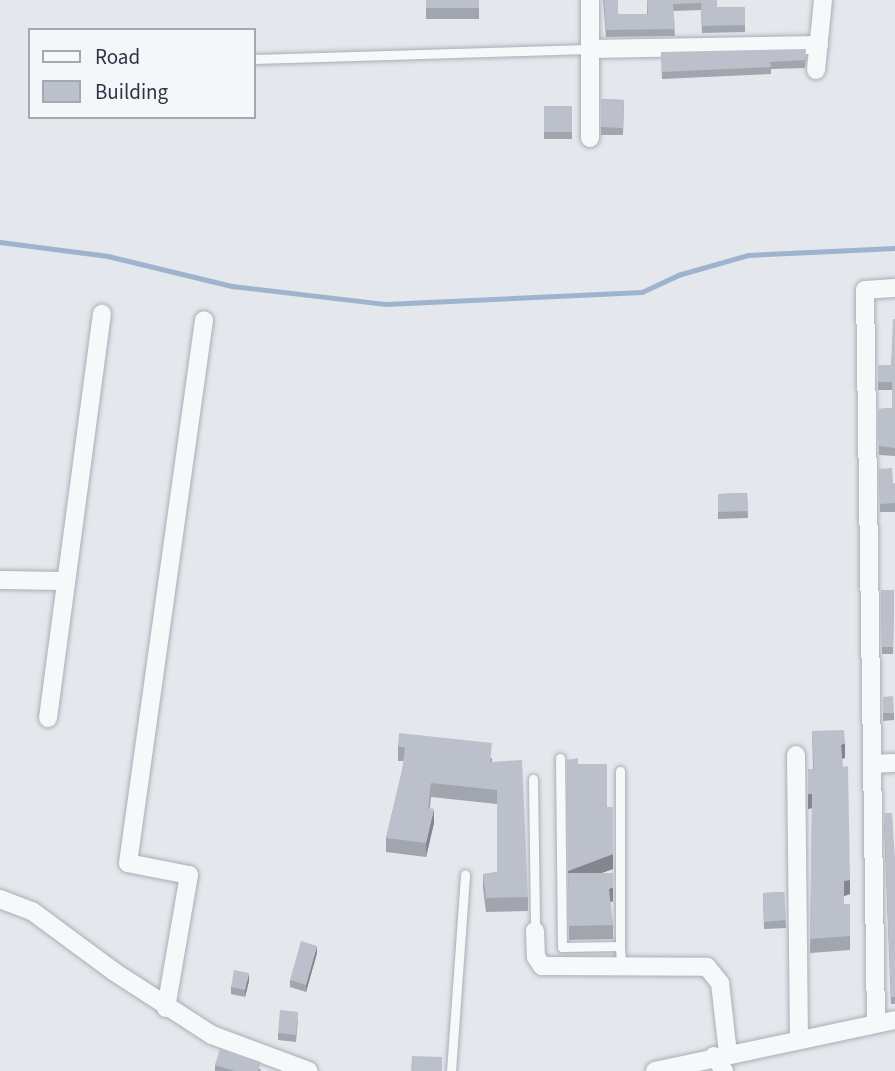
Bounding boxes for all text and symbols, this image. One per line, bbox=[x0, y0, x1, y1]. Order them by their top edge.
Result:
legend bbox=[28, 28, 256, 119]
text: Road bbox=[95, 42, 140, 72]
text: Building bbox=[95, 77, 168, 107]

